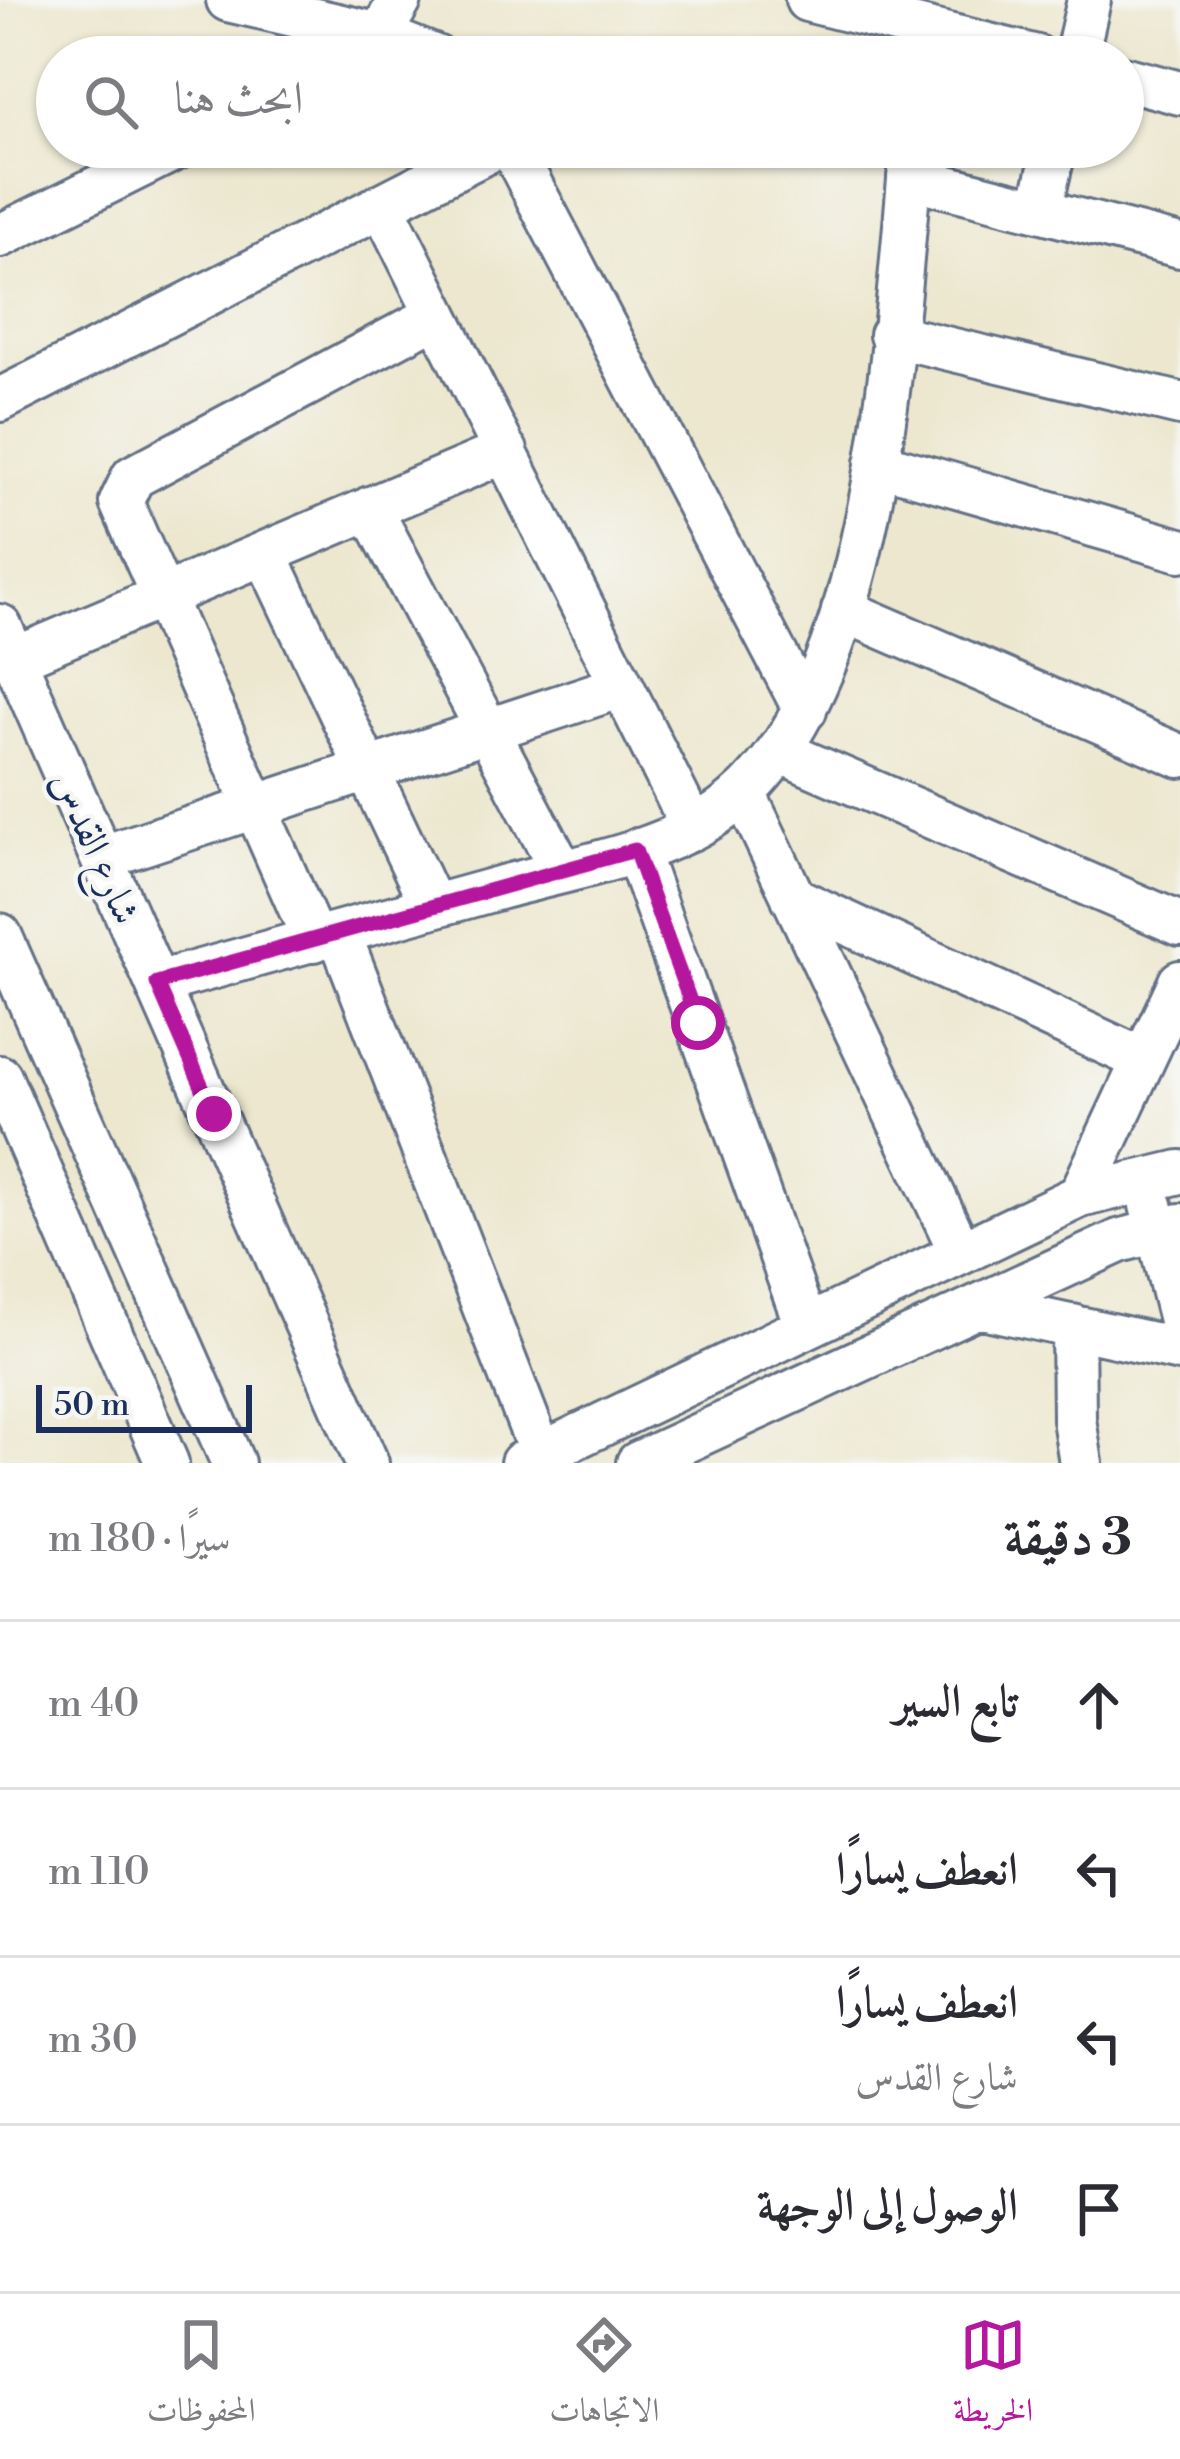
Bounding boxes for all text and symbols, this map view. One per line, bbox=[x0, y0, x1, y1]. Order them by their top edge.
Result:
search box bbox=[36, 36, 1144, 168]
icon: search bbox=[78, 69, 144, 135]
text: ابحث هنا bbox=[174, 71, 303, 128]
street label: شارع القدس bbox=[34, 764, 150, 935]
route start bbox=[671, 996, 725, 1050]
route end bbox=[187, 1087, 241, 1141]
scale bar bbox=[36, 1379, 252, 1432]
text: 50 m bbox=[54, 1385, 130, 1426]
text: 3 دقيقة bbox=[1004, 1507, 1132, 1571]
text: سيرًا · 180 m bbox=[48, 1515, 231, 1564]
icon: ahead bbox=[1066, 1672, 1132, 1738]
text: تابع السير bbox=[893, 1674, 1018, 1731]
text: 40 m bbox=[48, 1680, 139, 1729]
icon: left bbox=[1066, 1840, 1132, 1906]
text: انعطف يسارًا bbox=[836, 1842, 1018, 1899]
text: 110 m bbox=[48, 1848, 150, 1897]
text: انعطف يسارًا bbox=[836, 1975, 1018, 2032]
icon: left bbox=[1066, 2008, 1132, 2074]
text: 30 m bbox=[48, 2016, 138, 2065]
text: شارع القدس bbox=[855, 2054, 1018, 2103]
icon: arrive bbox=[1066, 2176, 1132, 2242]
text: الوصول إلى الوجهة bbox=[757, 2178, 1018, 2235]
tab: المحفوظات bbox=[147, 2312, 256, 2442]
tab: الاتجاهات bbox=[549, 2312, 659, 2442]
tab: الخريطة bbox=[953, 2312, 1033, 2442]

